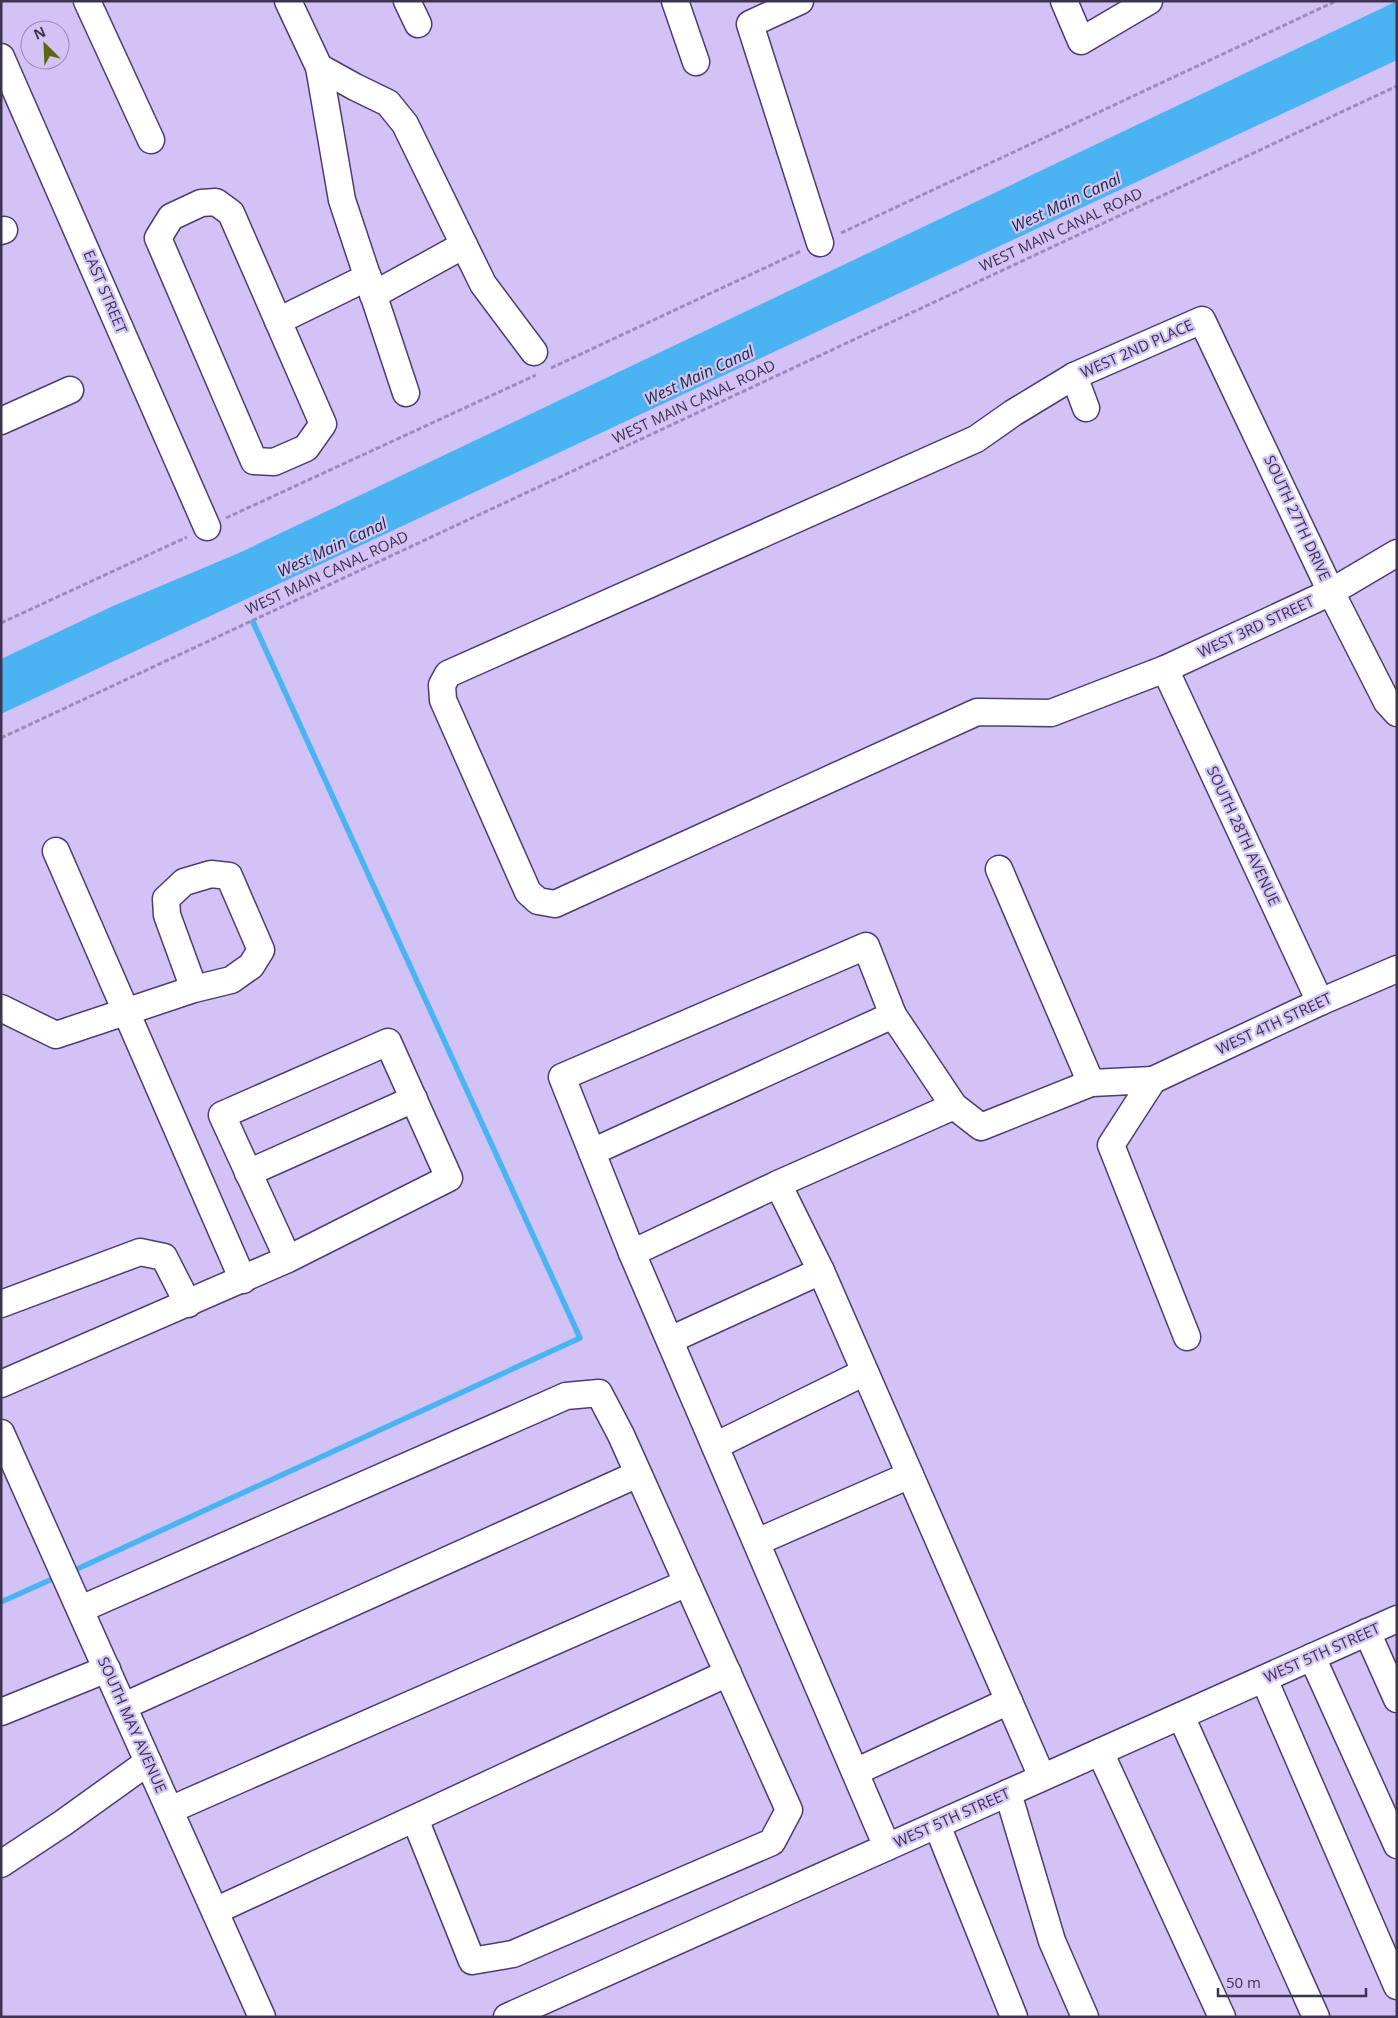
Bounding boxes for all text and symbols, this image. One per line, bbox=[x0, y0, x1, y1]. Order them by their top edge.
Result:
north arrow bbox=[20, 20, 70, 70]
text: N bbox=[30, 22, 49, 44]
water label: West Main Canal bbox=[1008, 167, 1125, 237]
street label: WEST MAIN CANAL ROAD bbox=[976, 182, 1145, 276]
street label: EAST STREET bbox=[79, 247, 133, 337]
street label: WEST 2ND PLACE bbox=[1077, 314, 1196, 382]
water label: West Main Canal bbox=[641, 340, 758, 410]
street label: WEST MAIN CANAL ROAD bbox=[609, 354, 778, 448]
street label: SOUTH 27TH DRIVE bbox=[1260, 452, 1336, 583]
water label: West Main Canal bbox=[274, 512, 391, 582]
street label: WEST MAIN CANAL ROAD bbox=[242, 525, 411, 619]
street label: WEST 3RD STREET bbox=[1194, 590, 1318, 662]
street label: SOUTH 28TH AVENUE bbox=[1203, 763, 1285, 909]
street label: WEST 4TH STREET bbox=[1213, 987, 1335, 1059]
street label: WEST 5TH STREET bbox=[1260, 1617, 1383, 1687]
street label: SOUTH MAY AVENUE bbox=[94, 1654, 172, 1796]
street label: WEST 5TH STREET bbox=[890, 1782, 1013, 1852]
scale bar bbox=[1218, 1966, 1366, 1998]
text: 50 m bbox=[1226, 1972, 1261, 1992]

